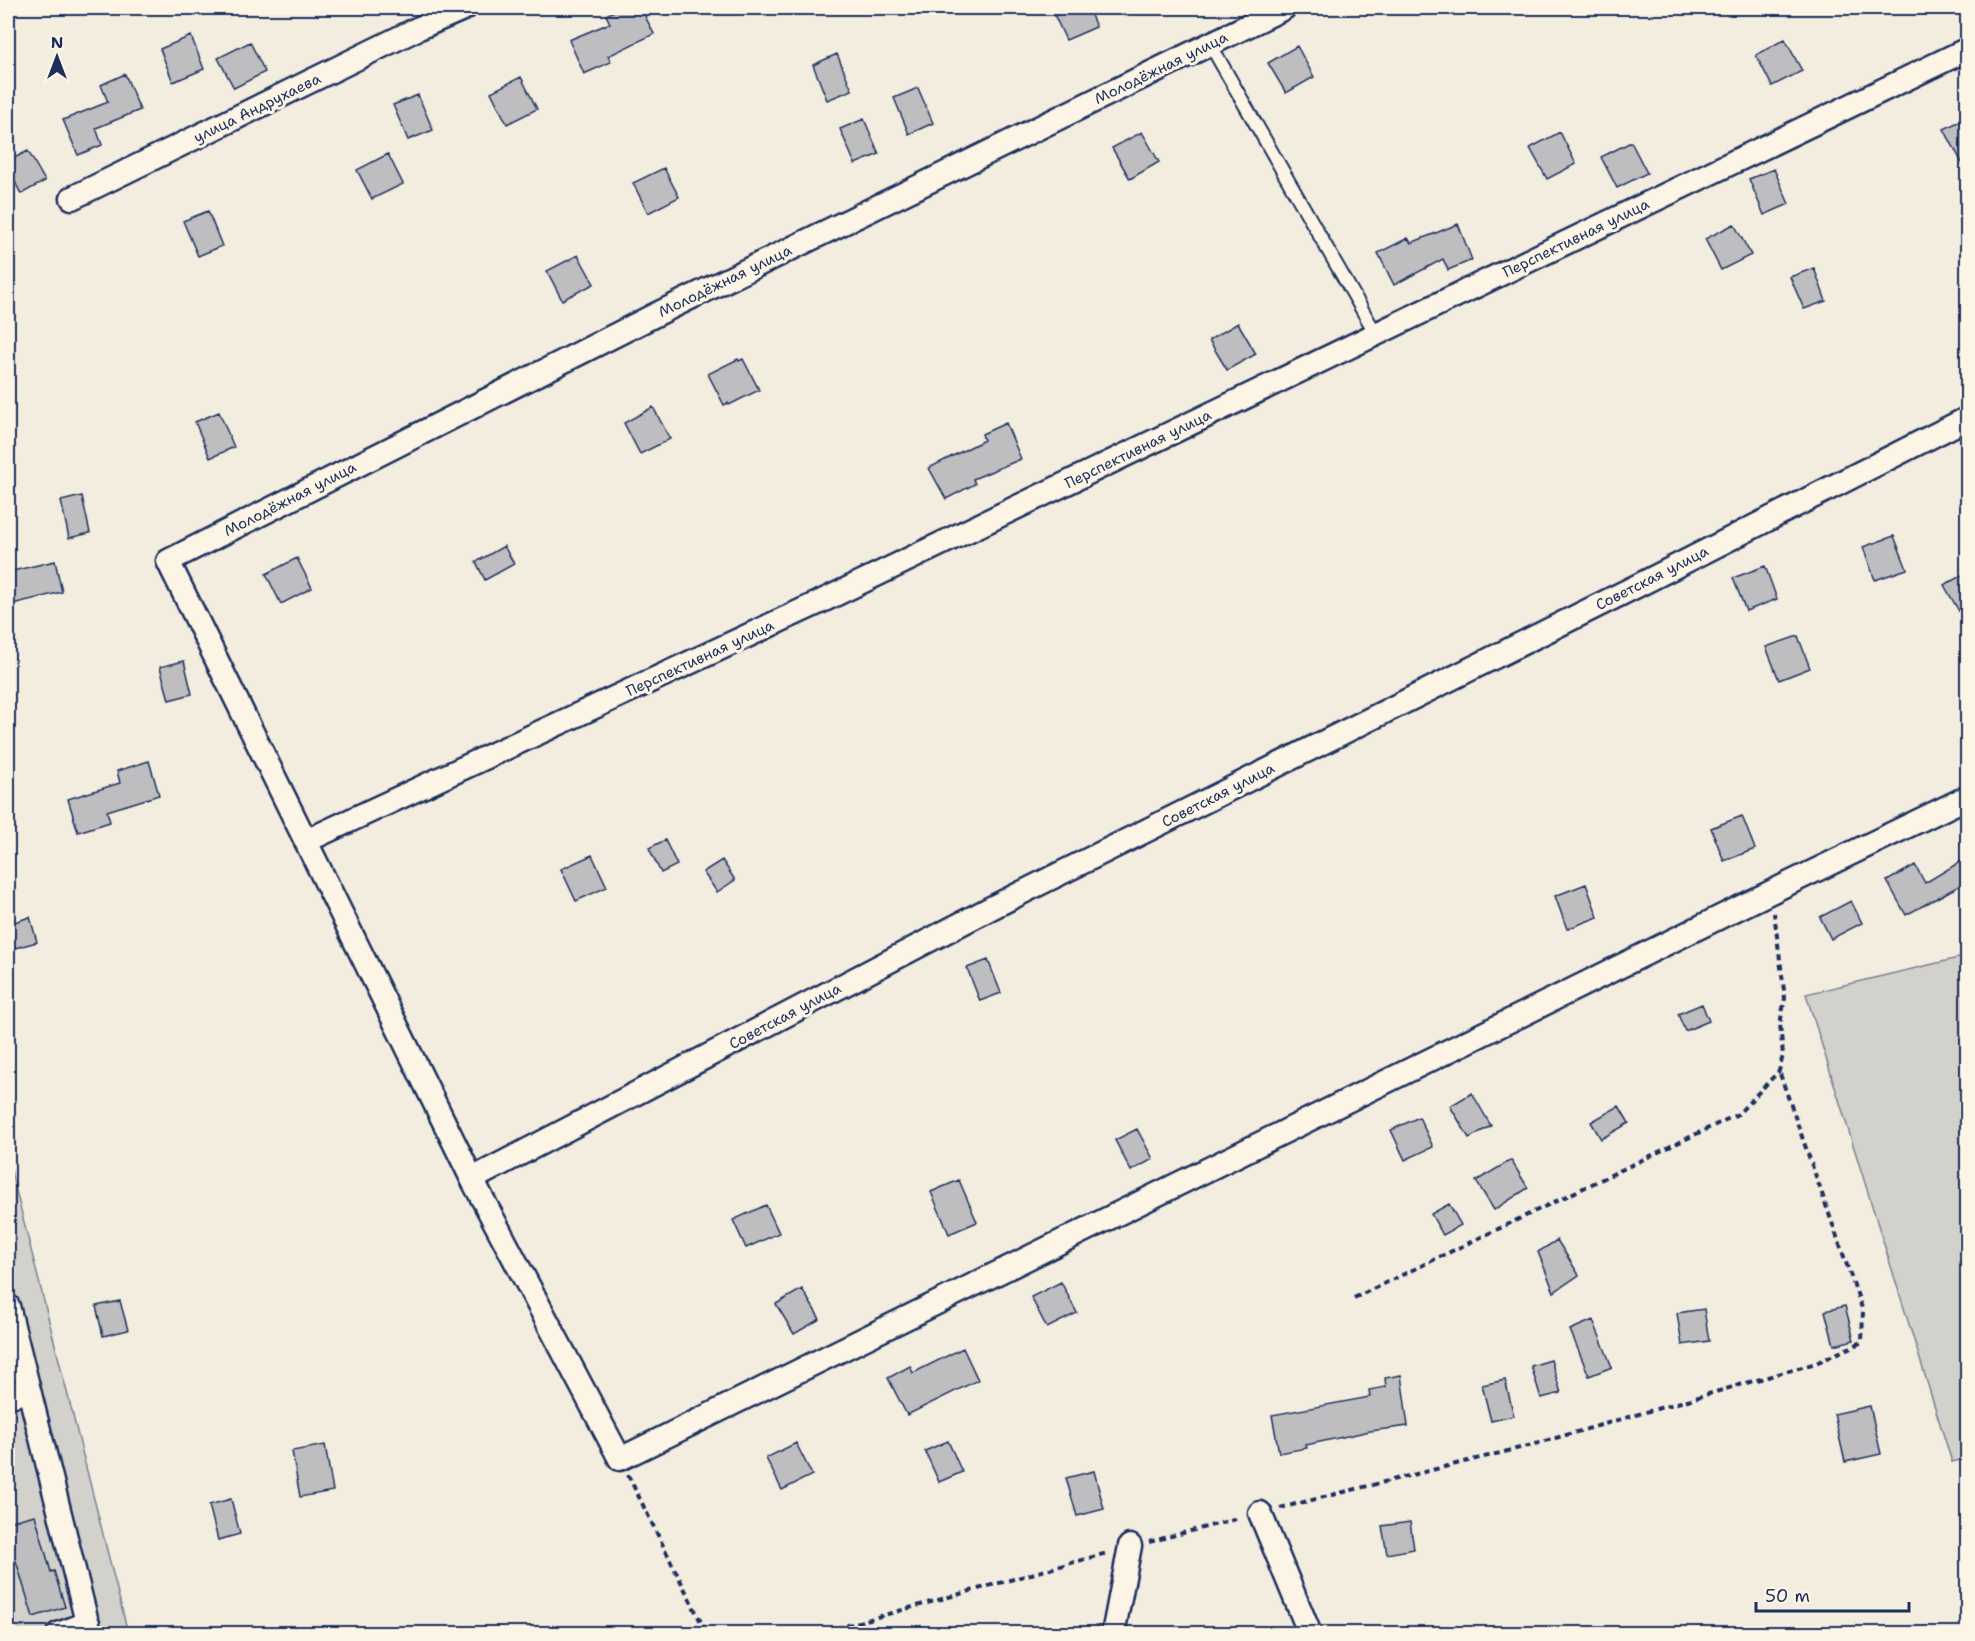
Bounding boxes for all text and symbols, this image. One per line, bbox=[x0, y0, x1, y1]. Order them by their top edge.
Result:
north arrow bbox=[27, 27, 87, 87]
street label: Молодёжная улица bbox=[1091, 27, 1232, 109]
text: N bbox=[51, 32, 63, 53]
street label: улица Андрухаева bbox=[190, 68, 325, 148]
street label: Перспективная улица bbox=[1499, 193, 1653, 282]
street label: Молодёжная улица bbox=[655, 240, 796, 322]
street label: Перспективная улица bbox=[1061, 404, 1215, 493]
street label: Молодёжная улица bbox=[220, 457, 360, 541]
street label: Советская улица bbox=[1592, 541, 1712, 615]
street label: Перспективная улица bbox=[623, 615, 778, 701]
street label: Советская улица bbox=[1158, 758, 1278, 832]
street label: Советская улица bbox=[726, 978, 845, 1054]
scale bar bbox=[1756, 1575, 1909, 1613]
text: 50 m bbox=[1765, 1584, 1810, 1608]

